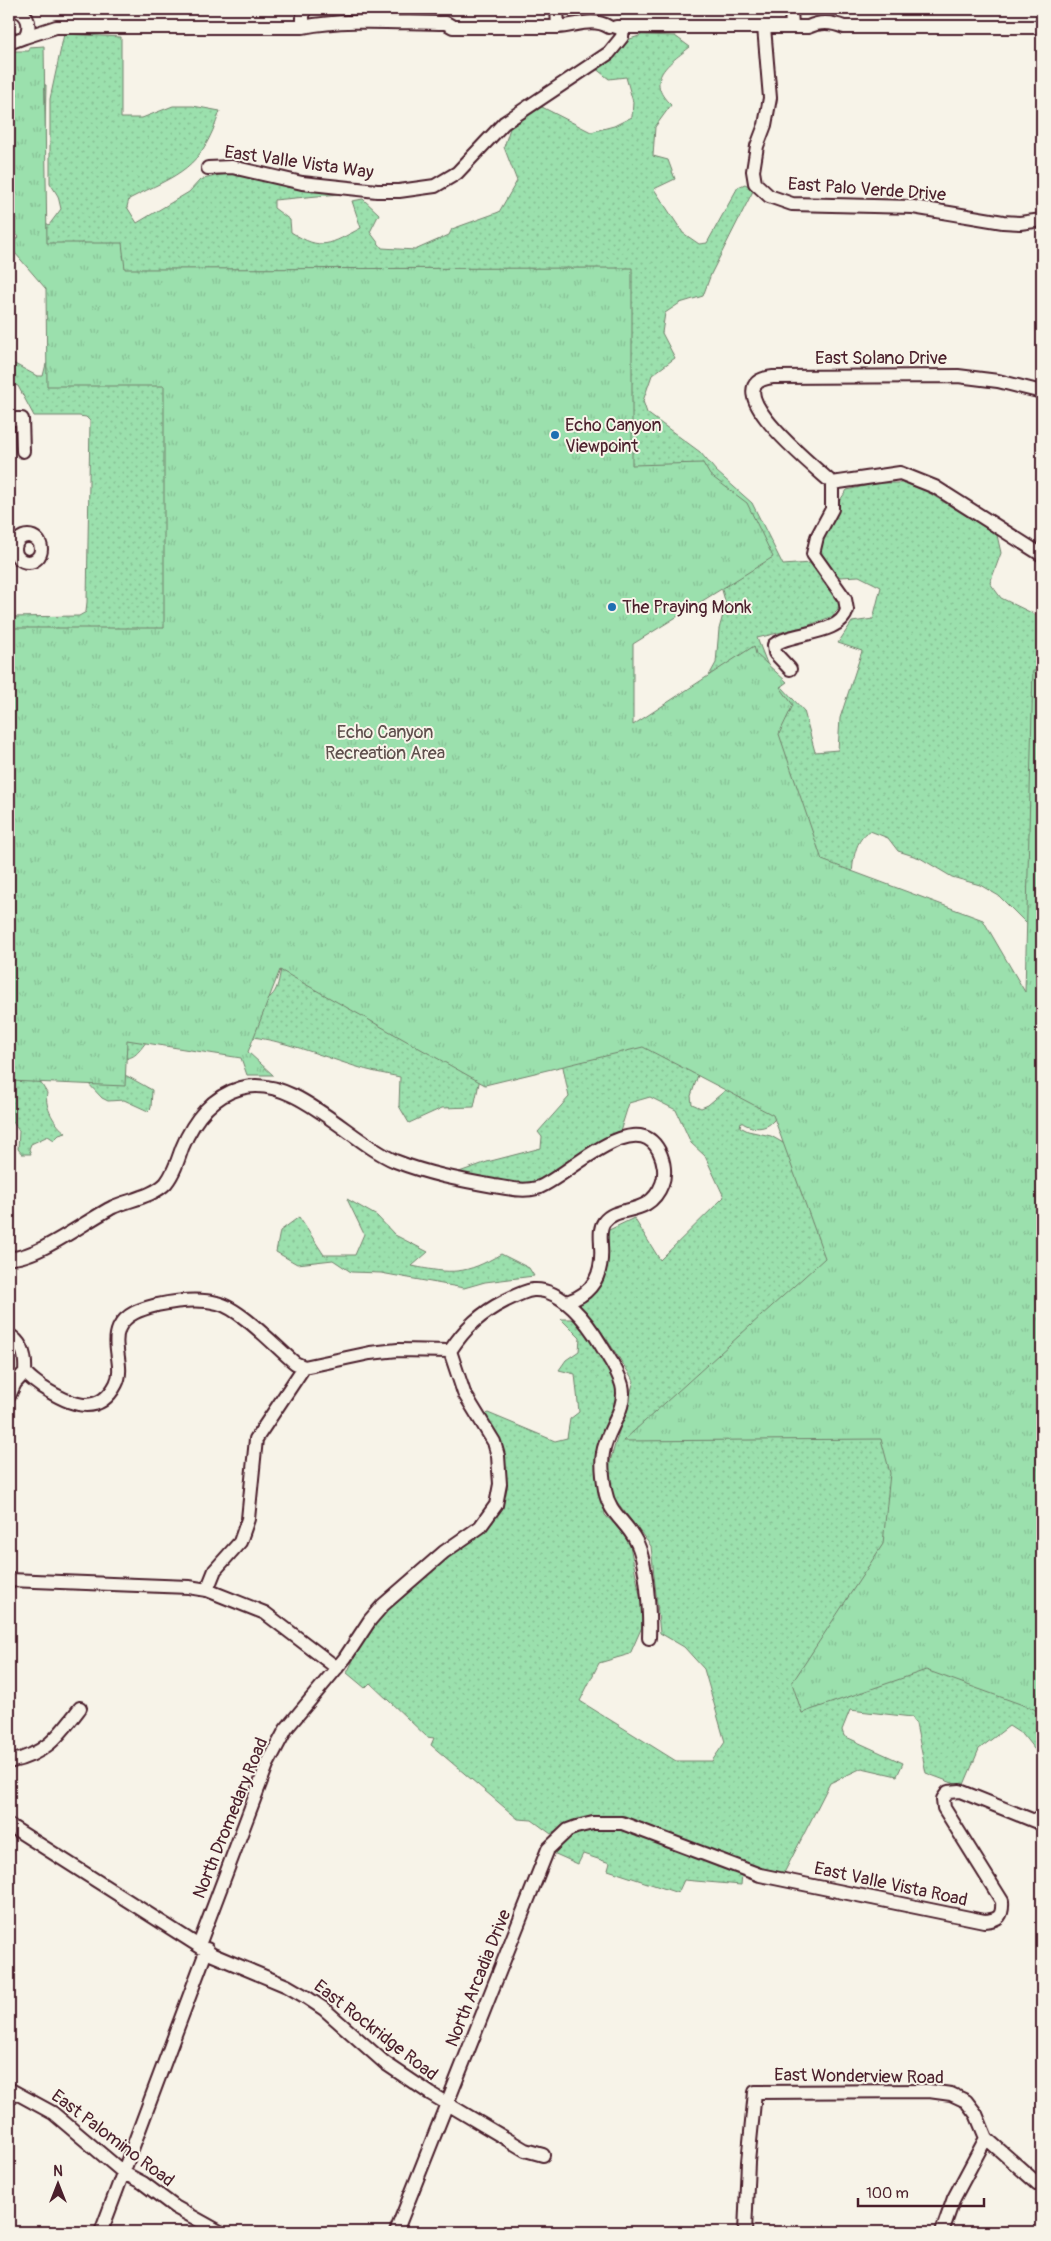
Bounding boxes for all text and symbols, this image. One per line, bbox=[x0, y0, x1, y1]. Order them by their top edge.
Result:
street label: East Valle Vista Way bbox=[223, 141, 375, 184]
street label: East Palo Verde Drive bbox=[787, 173, 947, 207]
street label: East Solano Drive bbox=[815, 347, 947, 370]
place label: Echo Canyon Viewpoint bbox=[565, 414, 662, 458]
marker: Echo Canyon Viewpoint bbox=[549, 429, 561, 441]
place label: The Praying Monk bbox=[622, 596, 752, 619]
marker: The Praying Monk bbox=[606, 601, 618, 613]
park label: Echo Canyon Recreation Area bbox=[325, 721, 445, 765]
street label: North Dromedary Road bbox=[188, 1734, 273, 1902]
street label: East Valle Vista Road bbox=[812, 1857, 970, 1912]
street label: North Arcadia Drive bbox=[440, 1906, 517, 2050]
street label: East Rockridge Road bbox=[309, 1975, 442, 2086]
street label: East Wonderview Road bbox=[774, 2064, 944, 2089]
street label: East Palomino Road bbox=[47, 2085, 179, 2192]
north arrow bbox=[32, 2158, 82, 2208]
text: N bbox=[53, 2163, 63, 2180]
scale bar bbox=[858, 2176, 985, 2208]
text: 100 m bbox=[866, 2184, 909, 2203]

